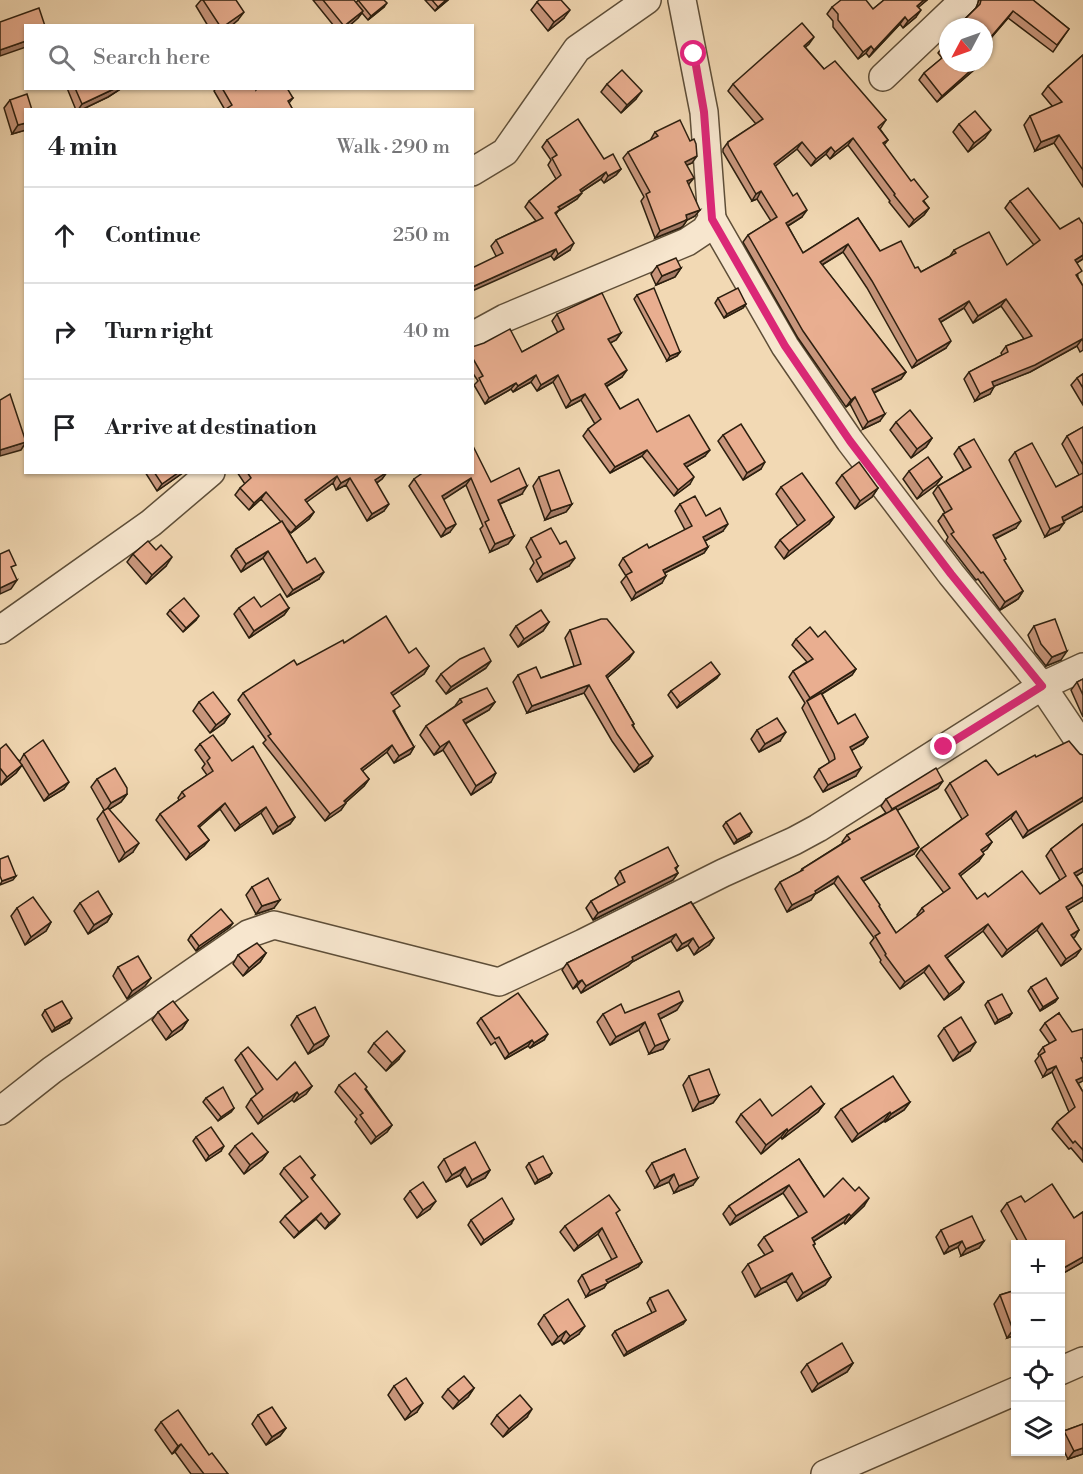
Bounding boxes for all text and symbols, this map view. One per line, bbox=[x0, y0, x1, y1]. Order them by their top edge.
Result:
north arrow bbox=[939, 18, 993, 72]
search box bbox=[24, 24, 474, 90]
route start bbox=[680, 40, 706, 66]
icon: search bbox=[45, 41, 78, 74]
text: Search here bbox=[93, 44, 210, 71]
text: 4 min bbox=[48, 131, 118, 163]
text: Walk · 290 m bbox=[337, 135, 450, 160]
icon: ahead bbox=[48, 219, 81, 252]
text: Continue bbox=[105, 222, 201, 249]
text: 250 m bbox=[393, 223, 450, 248]
icon: right bbox=[48, 315, 81, 348]
text: Turn right bbox=[105, 318, 213, 345]
text: 40 m bbox=[403, 319, 450, 344]
icon: arrive bbox=[48, 411, 81, 444]
text: Arrive at destination bbox=[105, 414, 317, 441]
route end bbox=[930, 733, 956, 759]
map controls bbox=[1011, 1240, 1065, 1456]
button: + bbox=[1011, 1240, 1065, 1294]
button: − bbox=[1011, 1294, 1065, 1348]
button: locate bbox=[1011, 1348, 1065, 1402]
button: layers bbox=[1011, 1402, 1065, 1456]

